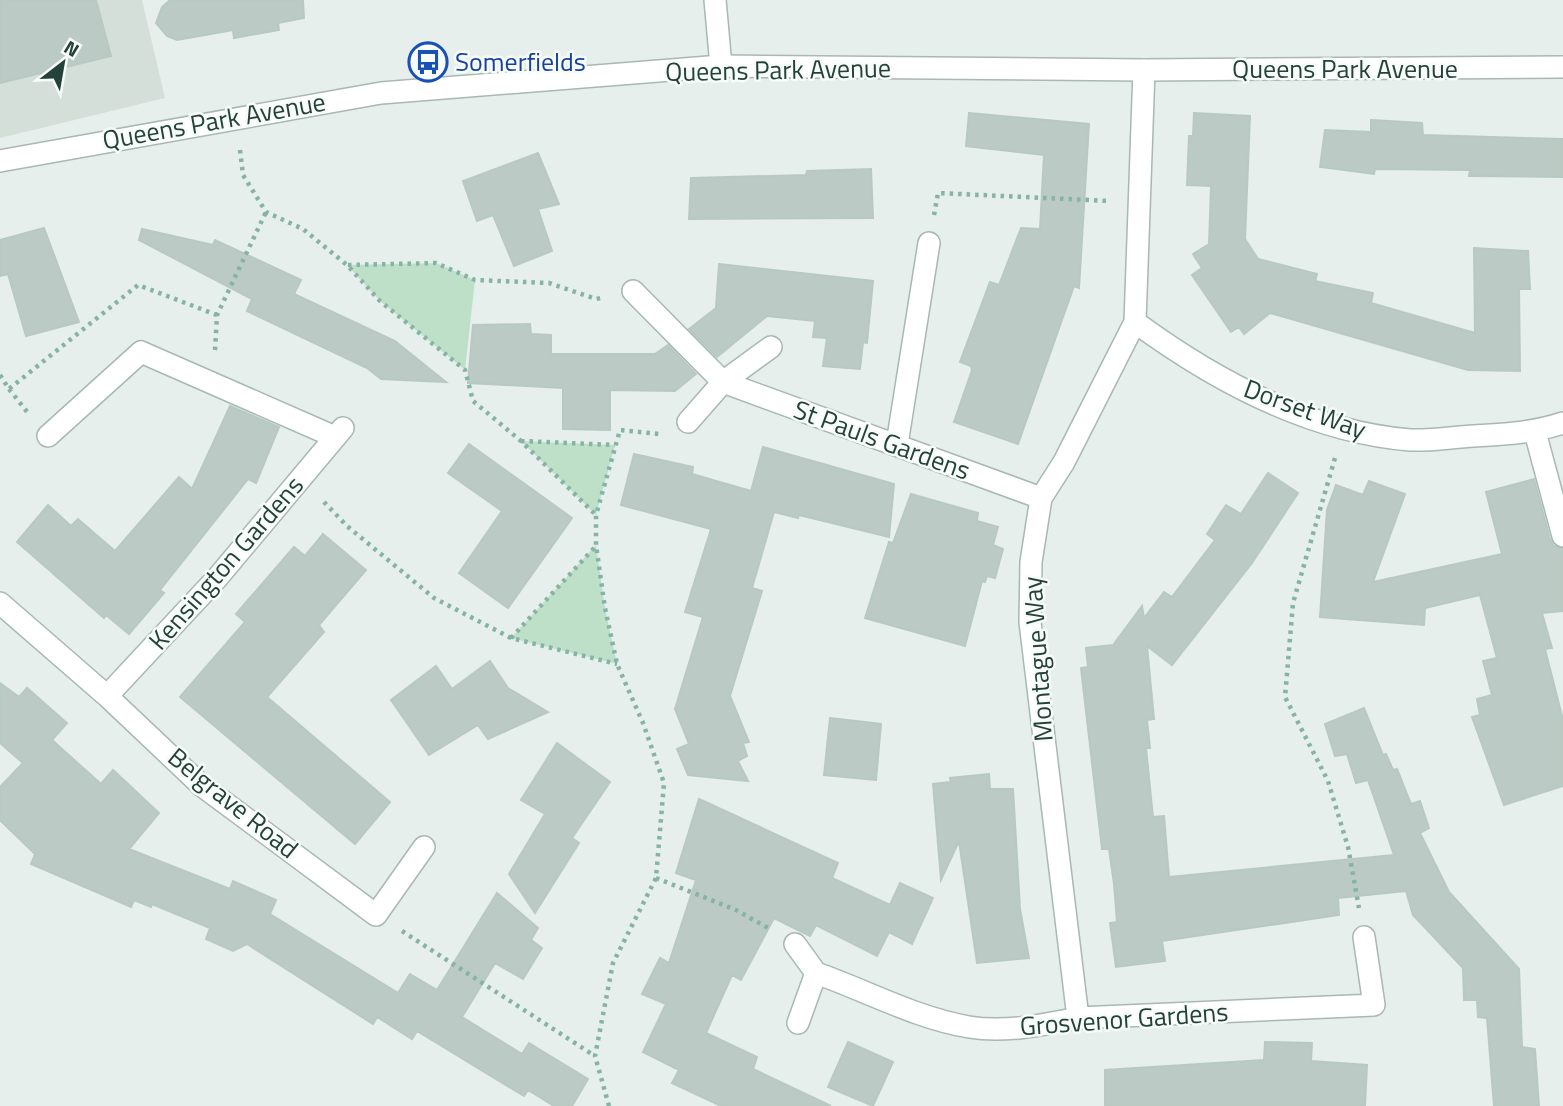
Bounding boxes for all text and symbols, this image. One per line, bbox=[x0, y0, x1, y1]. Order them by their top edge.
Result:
north arrow bbox=[28, 28, 98, 98]
text: N bbox=[59, 32, 85, 64]
bus stop icon: Somerfields bbox=[407, 41, 449, 83]
place label: Somerfields bbox=[455, 42, 586, 81]
street label: Queens Park Avenue bbox=[665, 48, 891, 91]
street label: Queens Park Avenue bbox=[1232, 49, 1458, 88]
street label: Queens Park Avenue bbox=[99, 82, 328, 159]
street label: Dorset Way bbox=[1239, 368, 1372, 449]
street label: St Pauls Gardens bbox=[788, 390, 976, 490]
street label: Kensington Gardens bbox=[139, 467, 312, 658]
street label: Montague Way bbox=[1012, 575, 1063, 743]
street label: Belgrave Road bbox=[160, 738, 307, 867]
street label: Grosvenor Gardens bbox=[1018, 992, 1229, 1045]

